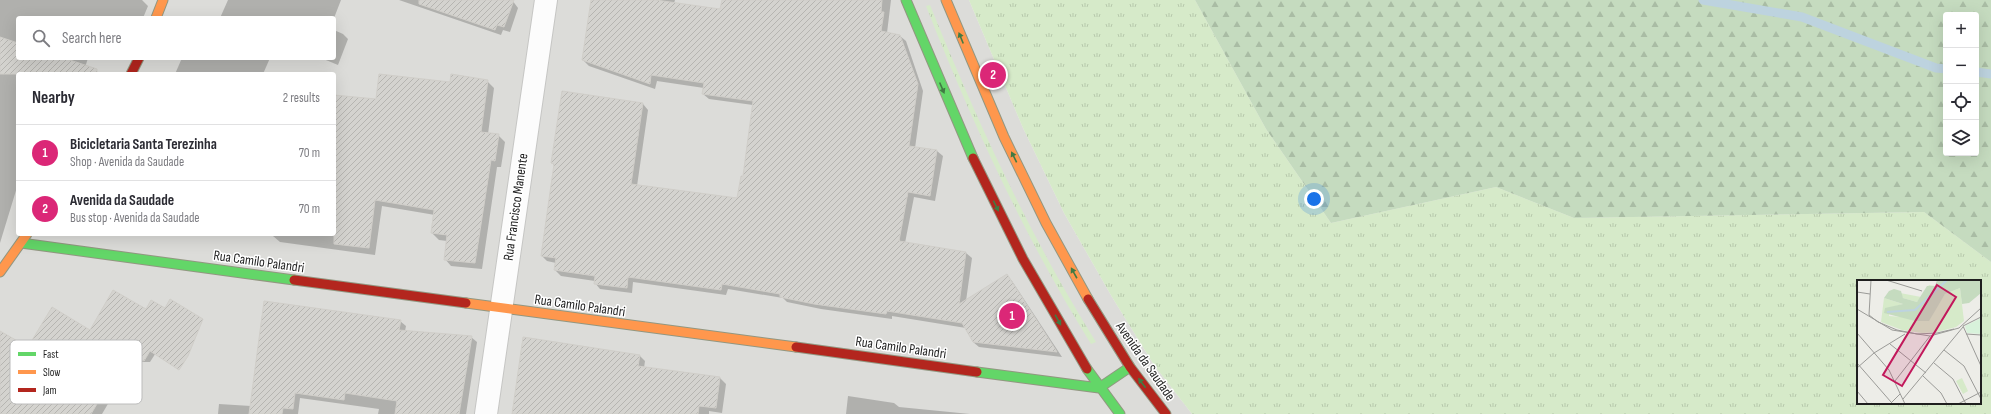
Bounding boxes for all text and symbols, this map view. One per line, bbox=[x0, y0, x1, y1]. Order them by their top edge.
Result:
map controls bbox=[1943, 12, 1979, 156]
button: + bbox=[1943, 12, 1979, 48]
search box bbox=[16, 16, 336, 60]
icon: search bbox=[30, 27, 52, 49]
text: Search here bbox=[62, 29, 122, 48]
one-way arrow bbox=[958, 32, 964, 44]
button: − bbox=[1943, 48, 1979, 84]
pin: 2 bbox=[980, 60, 1006, 90]
one-way arrow bbox=[938, 82, 945, 94]
button: locate bbox=[1943, 84, 1979, 120]
text: Nearby bbox=[32, 88, 75, 108]
text: 2 results bbox=[283, 90, 320, 106]
button: layers bbox=[1943, 120, 1979, 156]
text: Bicicletaria Santa Terezinha bbox=[70, 135, 217, 154]
text: 1 bbox=[42, 145, 48, 161]
text: 70 m bbox=[299, 145, 320, 161]
street label: Rua Francisco Manente bbox=[500, 152, 531, 262]
one-way arrow bbox=[1011, 152, 1017, 163]
text: Shop · Avenida da Saudade bbox=[70, 154, 184, 170]
your location bbox=[1304, 189, 1324, 209]
text: Avenida da Saudade bbox=[70, 191, 174, 210]
one-way arrow bbox=[993, 200, 999, 212]
text: 2 bbox=[42, 201, 48, 217]
text: 70 m bbox=[299, 201, 320, 217]
text: Bus stop · Avenida da Saudade bbox=[70, 210, 200, 226]
street label: Rua Camilo Palandri bbox=[212, 247, 306, 276]
one-way arrow bbox=[1070, 267, 1077, 279]
inset map bbox=[1857, 280, 1981, 404]
street label: Rua Camilo Palandri bbox=[533, 291, 627, 320]
pin: 1 bbox=[999, 301, 1025, 331]
one-way arrow bbox=[1054, 314, 1061, 326]
street label: Avenida da Saudade bbox=[1112, 318, 1179, 404]
street label: Rua Camilo Palandri bbox=[854, 333, 948, 362]
legend bbox=[10, 340, 142, 404]
text: Fast bbox=[43, 348, 59, 361]
text: Slow bbox=[43, 366, 60, 379]
one-way arrow bbox=[1138, 378, 1146, 388]
text: Jam bbox=[42, 384, 57, 397]

